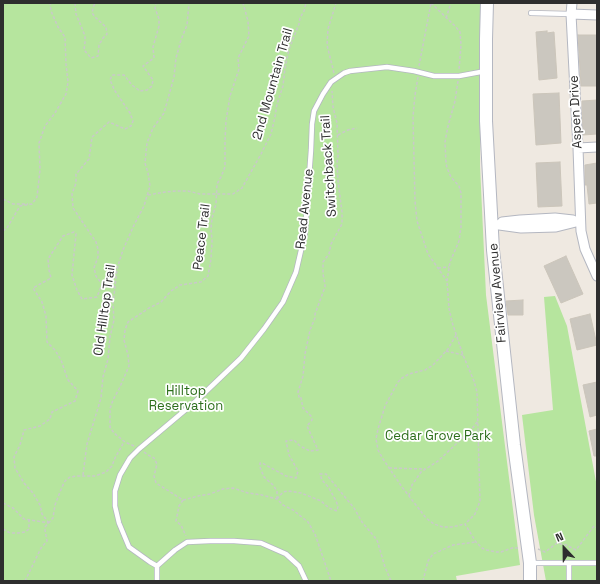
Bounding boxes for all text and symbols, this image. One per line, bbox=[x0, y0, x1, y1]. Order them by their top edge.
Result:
street label: 2nd Mountain Trail bbox=[250, 26, 296, 142]
street label: Aspen Drive bbox=[566, 75, 586, 149]
street label: Switchback Trail bbox=[318, 115, 340, 217]
street label: Read Avenue bbox=[293, 168, 317, 250]
street label: Peace Trail bbox=[190, 203, 214, 271]
street label: Fairview Avenue bbox=[486, 243, 510, 343]
street label: Old Hilltop Trail bbox=[91, 263, 119, 357]
park label: Hilltop Reservation bbox=[149, 383, 223, 414]
park label: Cedar Grove Park bbox=[385, 428, 491, 444]
north arrow bbox=[544, 528, 584, 568]
text: N bbox=[553, 529, 566, 545]

